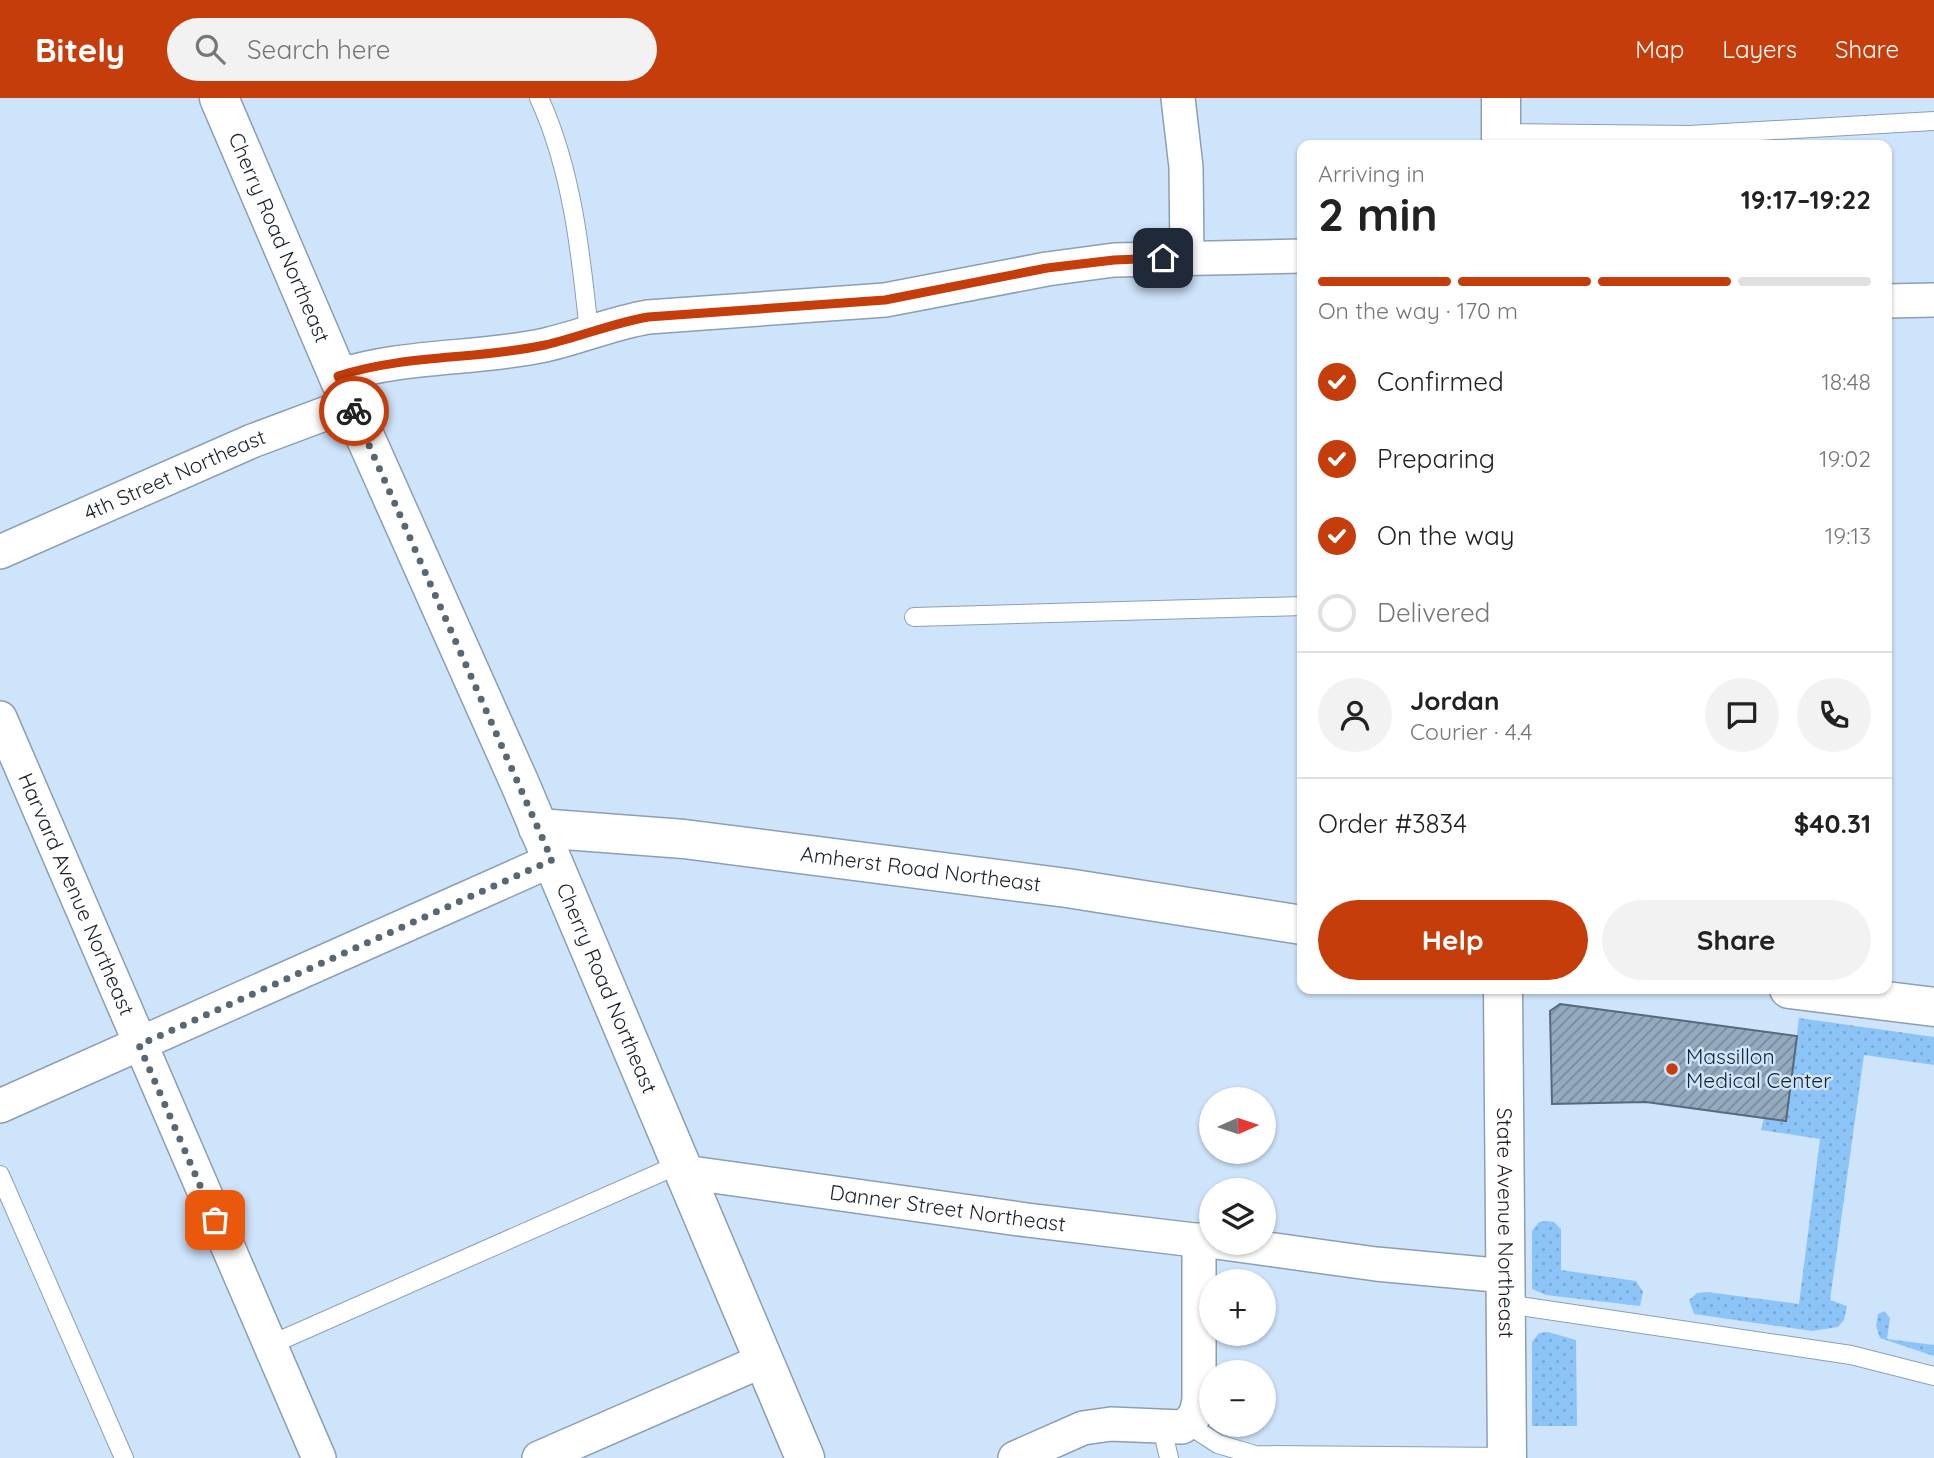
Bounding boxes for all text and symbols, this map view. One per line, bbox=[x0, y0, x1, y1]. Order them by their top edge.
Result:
search box bbox=[167, 18, 657, 81]
text: Bitely bbox=[35, 29, 125, 70]
icon: search bbox=[191, 30, 229, 68]
text: Search here bbox=[247, 33, 391, 66]
text: Map bbox=[1635, 34, 1684, 64]
text: Layers bbox=[1722, 34, 1797, 64]
text: Share bbox=[1835, 34, 1899, 64]
street label: Cherry Road Northeast bbox=[223, 128, 336, 346]
text: Arriving in bbox=[1318, 159, 1425, 188]
text: 19:17–19:22 bbox=[1741, 183, 1871, 216]
text: 2 min bbox=[1318, 185, 1438, 243]
pin bbox=[1133, 228, 1193, 288]
icon: home bbox=[1144, 239, 1182, 277]
text: On the way · 170 m bbox=[1318, 296, 1518, 325]
icon: check bbox=[1318, 363, 1356, 401]
text: Confirmed bbox=[1377, 365, 1504, 398]
text: 18:48 bbox=[1821, 367, 1871, 396]
courier bbox=[319, 376, 389, 446]
icon: bike bbox=[335, 392, 373, 430]
street label: 4th Street Northeast bbox=[80, 423, 269, 525]
icon: check bbox=[1318, 440, 1356, 478]
text: Preparing bbox=[1377, 442, 1495, 475]
text: 19:02 bbox=[1819, 444, 1871, 473]
icon: check bbox=[1318, 517, 1356, 555]
text: On the way bbox=[1377, 519, 1515, 552]
text: 19:13 bbox=[1825, 521, 1871, 550]
text: Delivered bbox=[1377, 596, 1490, 629]
button: person bbox=[1318, 678, 1392, 752]
button: chat bbox=[1705, 678, 1779, 752]
button: phone bbox=[1797, 678, 1871, 752]
text: Jordan bbox=[1410, 684, 1499, 717]
text: Courier · 4.4 bbox=[1410, 717, 1532, 746]
street label: Harvard Avenue Northeast bbox=[13, 769, 141, 1019]
text: Order #3834 bbox=[1318, 807, 1467, 840]
text: $40.31 bbox=[1794, 807, 1871, 840]
street label: Amherst Road Northeast bbox=[799, 840, 1042, 897]
street label: Cherry Road Northeast bbox=[551, 879, 663, 1097]
button: Help bbox=[1318, 900, 1588, 980]
button: Share bbox=[1602, 900, 1871, 980]
place label: Massillon Medical Center bbox=[1686, 1043, 1831, 1093]
marker: Massillon Medical Center bbox=[1664, 1061, 1680, 1077]
north arrow bbox=[1199, 1087, 1276, 1164]
map controls bbox=[1199, 1087, 1276, 1437]
street label: State Avenue Northeast bbox=[1492, 1108, 1520, 1338]
button: layers bbox=[1199, 1178, 1276, 1255]
street label: Danner Street Northeast bbox=[828, 1179, 1067, 1236]
pin bbox=[185, 1190, 245, 1250]
icon: bag bbox=[196, 1201, 234, 1239]
button: + bbox=[1199, 1269, 1276, 1346]
button: − bbox=[1199, 1360, 1276, 1437]

